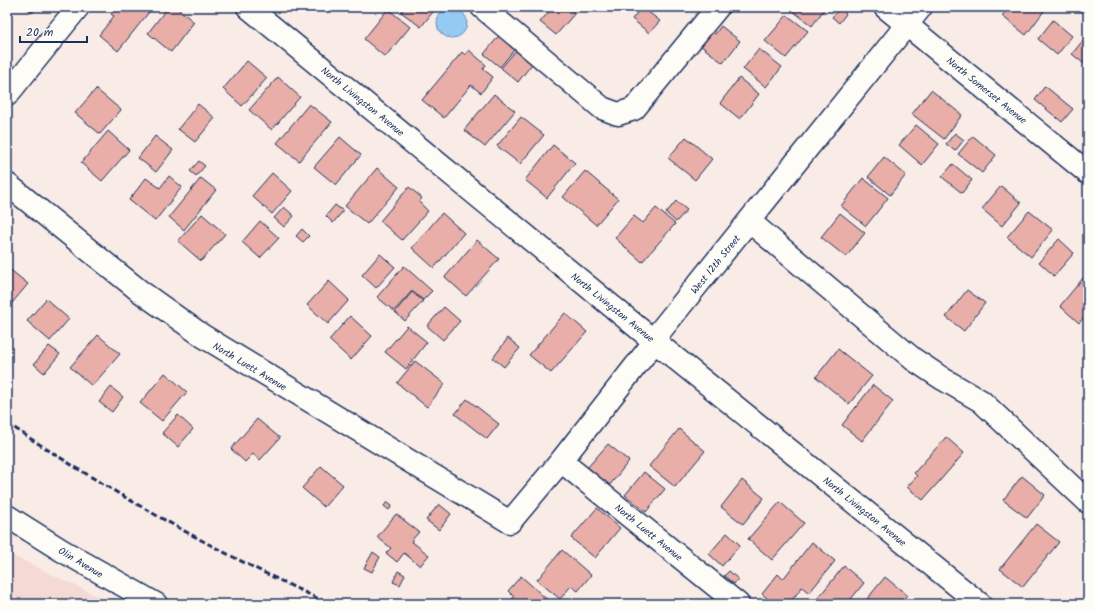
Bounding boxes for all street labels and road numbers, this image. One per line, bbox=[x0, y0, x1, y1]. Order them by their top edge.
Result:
street label: North Somerset Avenue bbox=[943, 53, 1030, 129]
street label: North Livingston Avenue bbox=[317, 63, 408, 141]
street label: West 12th Street bbox=[687, 232, 745, 298]
street label: North Livingston Avenue bbox=[567, 269, 658, 347]
street label: North Luett Avenue bbox=[209, 338, 290, 396]
street label: North Livingston Avenue bbox=[819, 473, 910, 551]
street label: North Luett Avenue bbox=[611, 500, 686, 566]
street label: Olin Avenue bbox=[55, 543, 106, 583]

